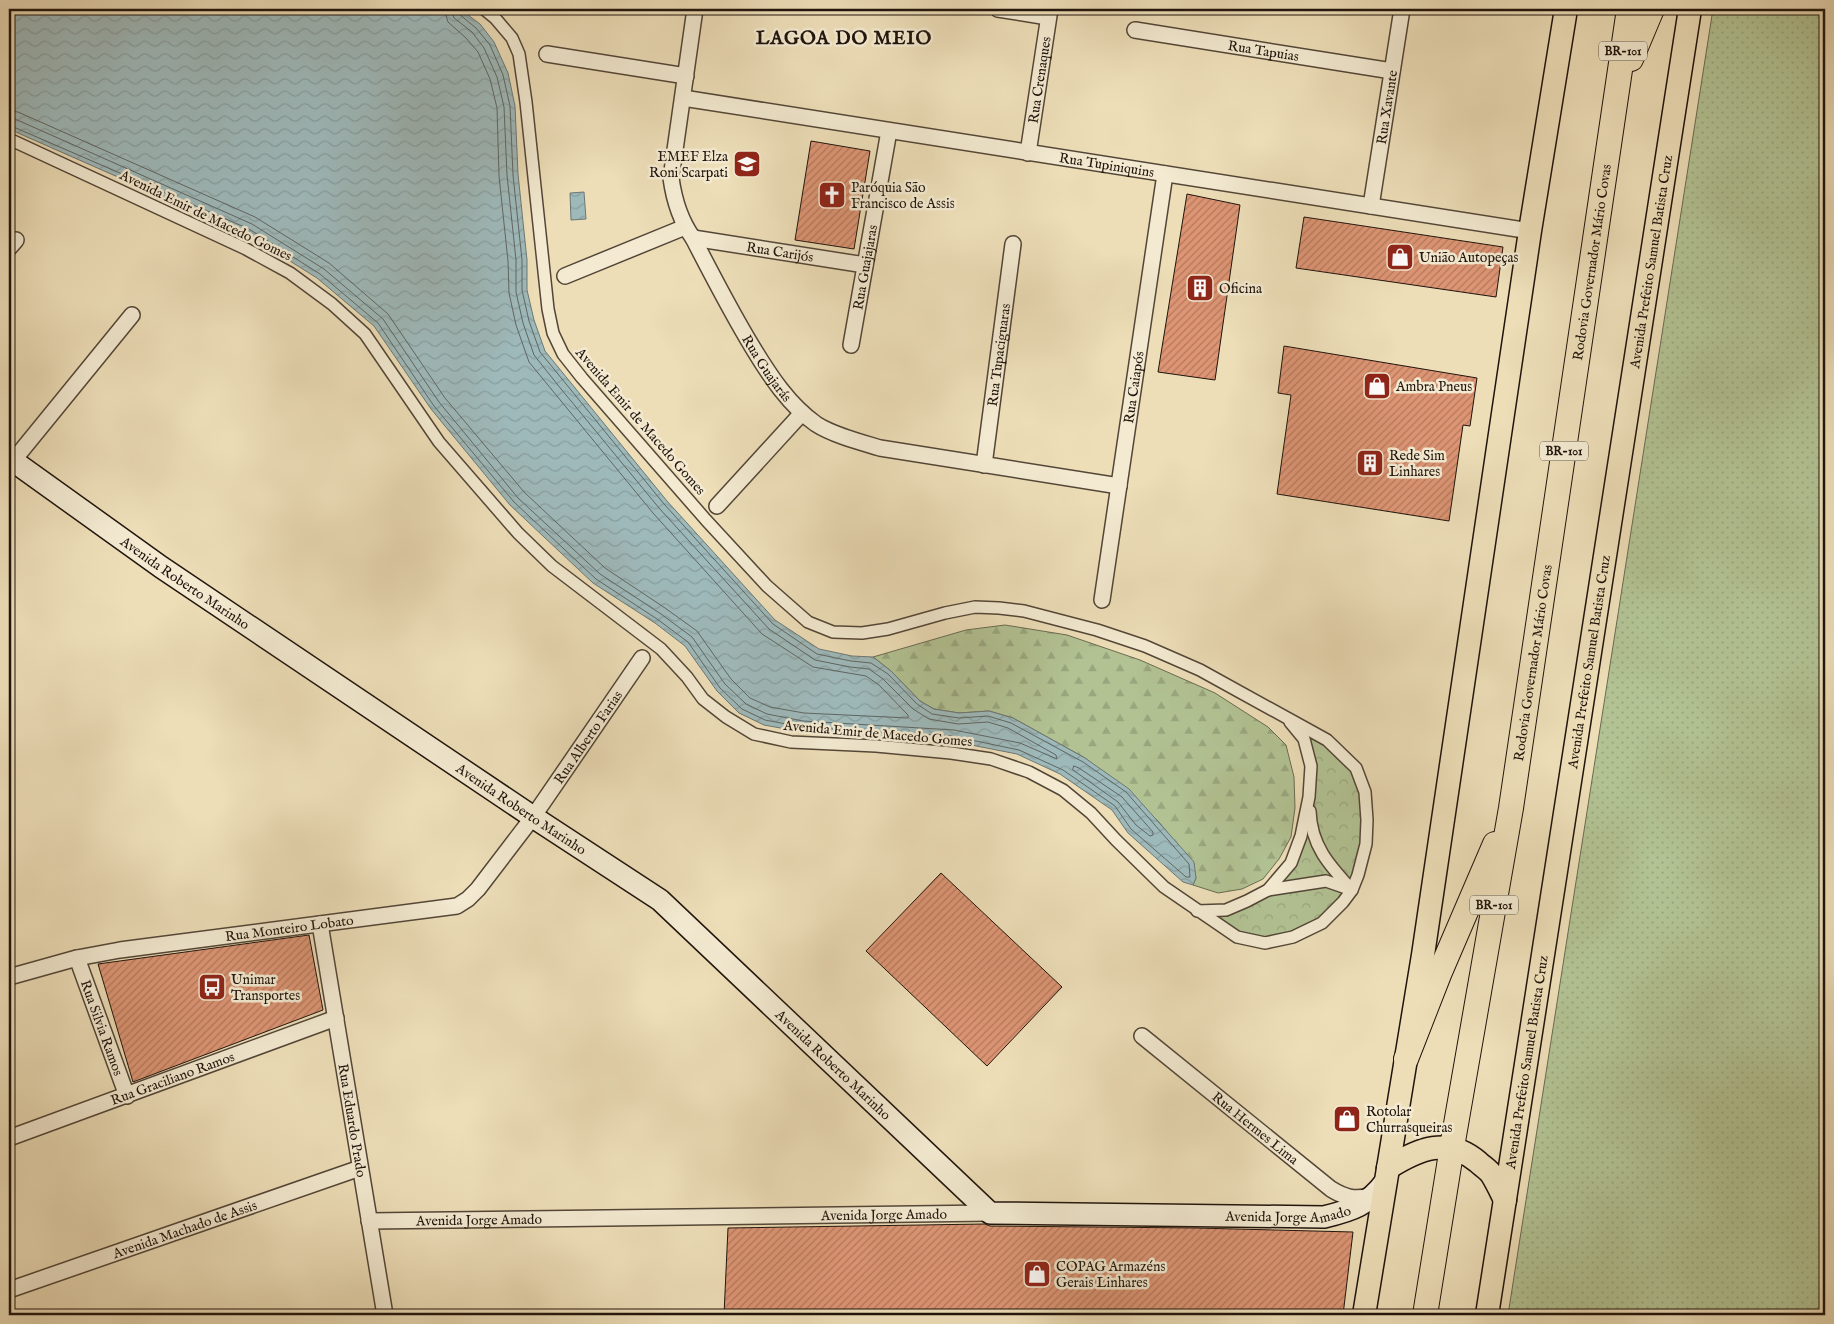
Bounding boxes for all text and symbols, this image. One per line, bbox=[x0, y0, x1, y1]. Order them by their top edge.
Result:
district label: LAGOA DO MEIO bbox=[756, 27, 932, 51]
street label: Rua Crenaques bbox=[1025, 35, 1056, 125]
street label: Rua Tapuias bbox=[1226, 37, 1300, 66]
road number: BR-101 bbox=[1599, 41, 1647, 60]
street label: Rua Xavante bbox=[1373, 68, 1402, 146]
place label: EMEF Elza Roni Scarpati bbox=[649, 148, 729, 182]
school or university icon: EMEF Elza Roni Scarpati bbox=[732, 149, 762, 179]
street label: Rua Tupiniquins bbox=[1058, 149, 1156, 182]
street label: Avenida Prefeito Samuel Batista Cruz bbox=[1626, 153, 1677, 371]
street label: Rodovia Governador Mário Covas bbox=[1569, 163, 1616, 362]
street label: Avenida Emir de Macedo Gomes bbox=[116, 166, 295, 266]
place label: Paróquia São Francisco de Assis bbox=[851, 179, 955, 213]
church icon: Paróquia São Francisco de Assis bbox=[817, 180, 847, 210]
street label: Rua Guajajaras bbox=[849, 223, 882, 311]
street label: Rua Carijós bbox=[745, 238, 815, 267]
shop icon: União Autopeças bbox=[1385, 242, 1415, 272]
place label: União Autopeças bbox=[1419, 249, 1518, 267]
building icon: Oficina bbox=[1185, 273, 1215, 303]
place label: Oficina bbox=[1219, 280, 1263, 298]
street label: Rua Tupaciguaras bbox=[984, 302, 1015, 408]
street label: Rua Guajarás bbox=[737, 332, 795, 406]
street label: Avenida Emir de Macedo Gomes bbox=[571, 344, 709, 499]
street label: Rua Caiapós bbox=[1120, 350, 1149, 425]
shop icon: Ambra Pneus bbox=[1362, 371, 1392, 401]
place label: Ambra Pneus bbox=[1395, 378, 1472, 396]
road number: BR-101 bbox=[1540, 442, 1588, 461]
place label: Rede Sim Linhares bbox=[1389, 447, 1445, 481]
building icon: Rede Sim Linhares bbox=[1355, 448, 1385, 478]
street label: Avenida Roberto Marinho bbox=[116, 532, 253, 634]
street label: Avenida Prefeito Samuel Batista Cruz bbox=[1564, 553, 1615, 771]
street label: Rodovia Governador Mário Covas bbox=[1510, 563, 1557, 762]
street label: Rua Alberto Farias bbox=[550, 687, 627, 788]
street label: Avenida Emir de Macedo Gomes bbox=[782, 717, 973, 751]
street label: Avenida Roberto Marinho bbox=[451, 759, 590, 860]
road number: BR-101 bbox=[1470, 896, 1518, 914]
street label: Rua Monteiro Lobato bbox=[224, 912, 355, 946]
street label: Avenida Prefeito Samuel Batista Cruz bbox=[1502, 954, 1553, 1171]
place label: Unimar Transportes bbox=[231, 971, 300, 1005]
bus stop icon: Unimar Transportes bbox=[197, 972, 227, 1002]
street label: Rua Silvia Ramos bbox=[76, 978, 127, 1078]
street label: Avenida Roberto Marinho bbox=[770, 1005, 895, 1125]
street label: Rua Graciliano Ramos bbox=[108, 1048, 237, 1110]
street label: Rua Eduardo Prado bbox=[333, 1062, 370, 1179]
street label: Rua Hermes Lima bbox=[1208, 1088, 1303, 1170]
place label: Rotolar Churrasqueiras bbox=[1366, 1103, 1452, 1137]
shop icon: Rotolar Churrasqueiras bbox=[1332, 1104, 1362, 1134]
street label: Avenida Machado de Assis bbox=[110, 1197, 260, 1264]
street label: Avenida Jorge Amado bbox=[1224, 1202, 1354, 1228]
street label: Avenida Jorge Amado bbox=[820, 1206, 948, 1225]
street label: Avenida Jorge Amado bbox=[415, 1211, 543, 1230]
place label: COPAG Armazéns Gerais Linhares bbox=[1056, 1258, 1165, 1292]
shop icon: COPAG Armazéns Gerais Linhares bbox=[1022, 1259, 1052, 1289]

